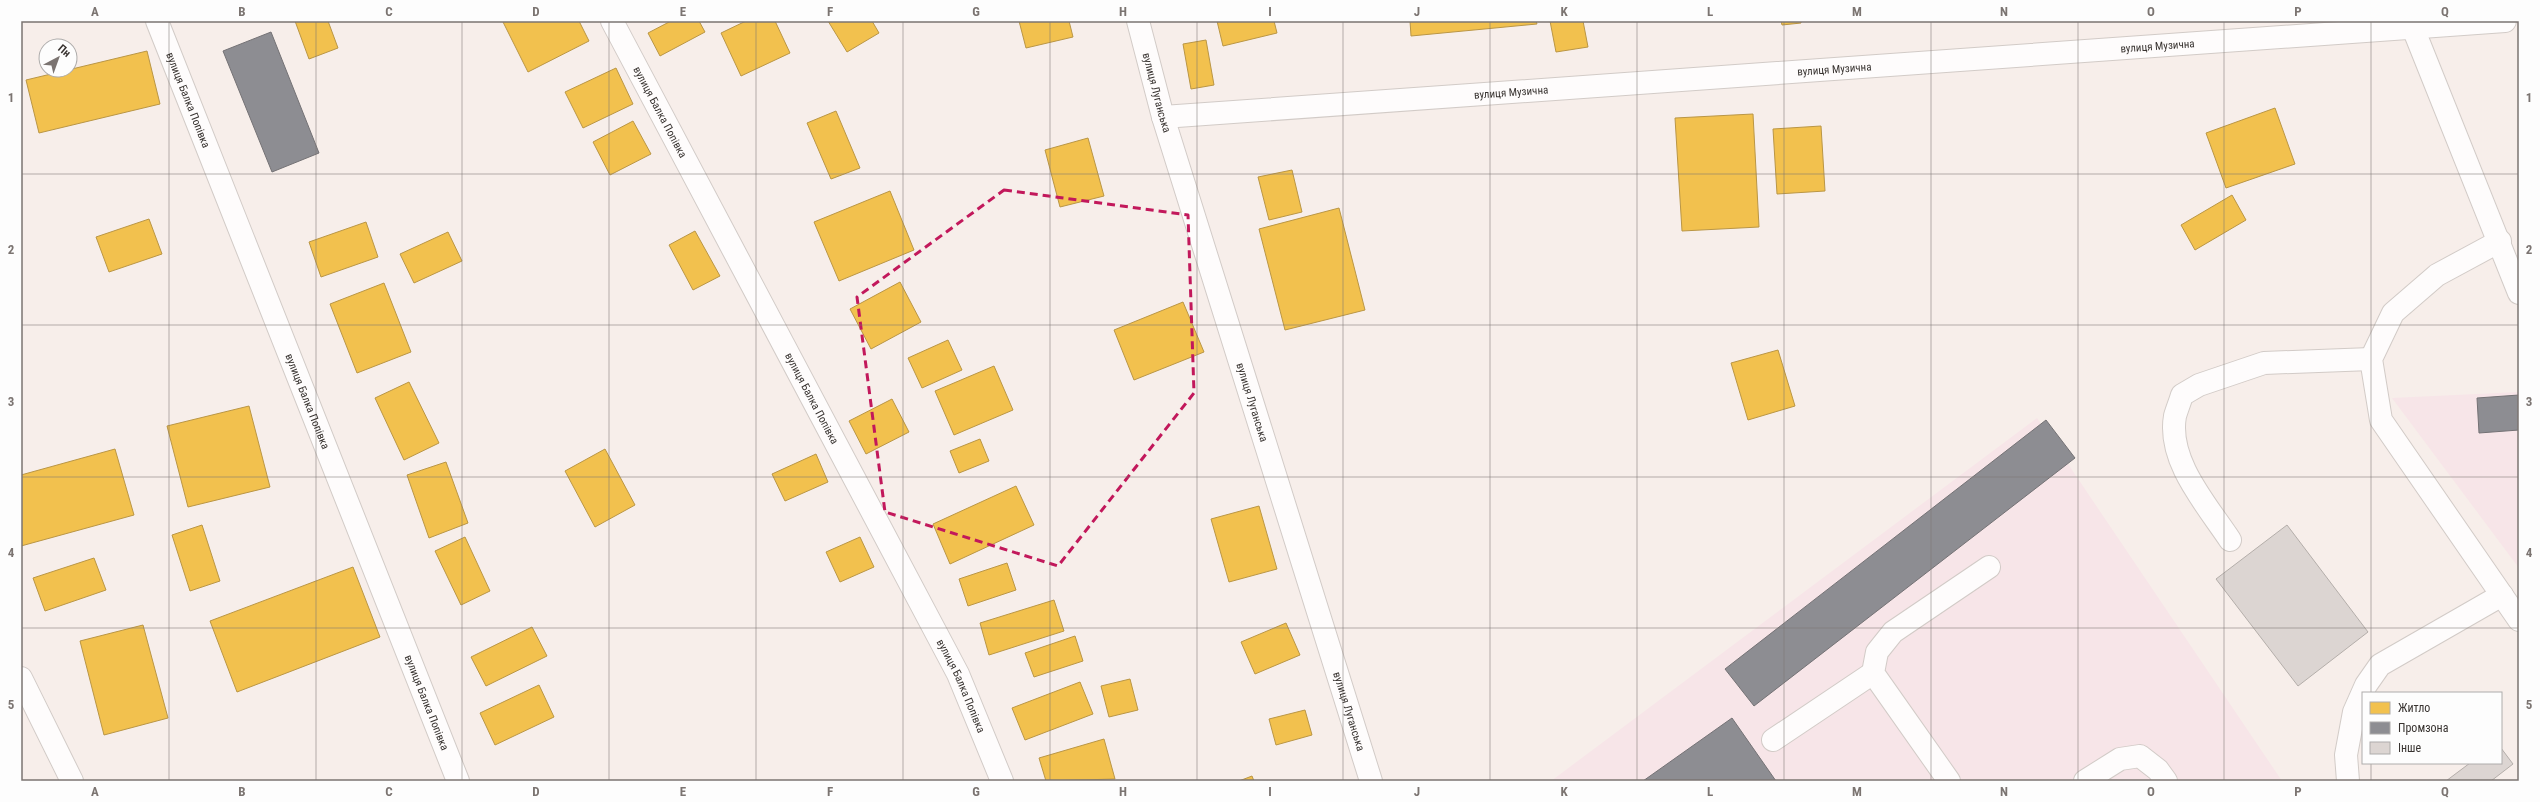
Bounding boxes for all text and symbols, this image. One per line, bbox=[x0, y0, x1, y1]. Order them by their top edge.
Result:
text: A bbox=[91, 4, 99, 19]
text: B bbox=[238, 4, 246, 19]
text: C bbox=[385, 4, 393, 19]
text: D bbox=[532, 4, 540, 19]
text: E bbox=[680, 4, 687, 19]
text: F bbox=[827, 4, 833, 19]
text: G bbox=[972, 4, 980, 19]
text: H bbox=[1119, 4, 1127, 19]
text: I bbox=[1268, 4, 1272, 19]
text: J bbox=[1414, 4, 1420, 19]
text: K bbox=[1560, 4, 1568, 19]
text: L bbox=[1707, 4, 1713, 19]
text: M bbox=[1852, 4, 1862, 19]
text: N bbox=[2000, 4, 2008, 19]
text: O bbox=[2147, 4, 2155, 19]
text: P bbox=[2294, 4, 2302, 19]
text: Q bbox=[2441, 4, 2449, 19]
street label: вулиця Музична bbox=[2120, 37, 2195, 55]
north arrow bbox=[38, 38, 78, 78]
text: Пн bbox=[55, 42, 73, 60]
street label: вулиця Балка Попівка bbox=[164, 50, 213, 150]
street label: вулиця Луганська bbox=[1140, 51, 1174, 134]
street label: вулиця Музична bbox=[1797, 60, 1872, 78]
street label: вулиця Балка Попівка bbox=[631, 64, 690, 160]
street label: вулиця Музична bbox=[1474, 83, 1549, 101]
text: 1 bbox=[8, 90, 14, 105]
text: 1 bbox=[2526, 90, 2532, 105]
text: 2 bbox=[8, 242, 15, 257]
text: 2 bbox=[2526, 242, 2533, 257]
street label: вулиця Балка Попівка bbox=[782, 350, 841, 446]
street label: вулиця Балка Попівка bbox=[283, 352, 332, 451]
street label: вулиця Луганська bbox=[1234, 361, 1271, 443]
text: 3 bbox=[8, 394, 14, 409]
text: 3 bbox=[2526, 394, 2532, 409]
text: 4 bbox=[8, 545, 15, 560]
text: 4 bbox=[2526, 545, 2533, 560]
street label: вулиця Балка Попівка bbox=[934, 637, 988, 734]
street label: вулиця Балка Попівка bbox=[402, 653, 452, 752]
street label: вулиця Луганська bbox=[1331, 670, 1368, 752]
legend bbox=[2362, 692, 2502, 764]
text: 5 bbox=[8, 697, 15, 712]
text: 5 bbox=[2526, 697, 2533, 712]
text: Житло bbox=[2398, 701, 2430, 715]
text: Промзона bbox=[2398, 721, 2449, 735]
text: Інше bbox=[2398, 741, 2422, 755]
text: A bbox=[91, 784, 99, 799]
text: B bbox=[238, 784, 246, 799]
text: C bbox=[385, 784, 393, 799]
text: D bbox=[532, 784, 540, 799]
text: E bbox=[680, 784, 687, 799]
text: F bbox=[827, 784, 833, 799]
text: G bbox=[972, 784, 980, 799]
text: H bbox=[1119, 784, 1127, 799]
text: I bbox=[1268, 784, 1272, 799]
text: J bbox=[1414, 784, 1420, 799]
text: K bbox=[1560, 784, 1568, 799]
text: L bbox=[1707, 784, 1713, 799]
text: M bbox=[1852, 784, 1862, 799]
text: N bbox=[2000, 784, 2008, 799]
text: O bbox=[2147, 784, 2155, 799]
text: P bbox=[2294, 784, 2302, 799]
text: Q bbox=[2441, 784, 2449, 799]

